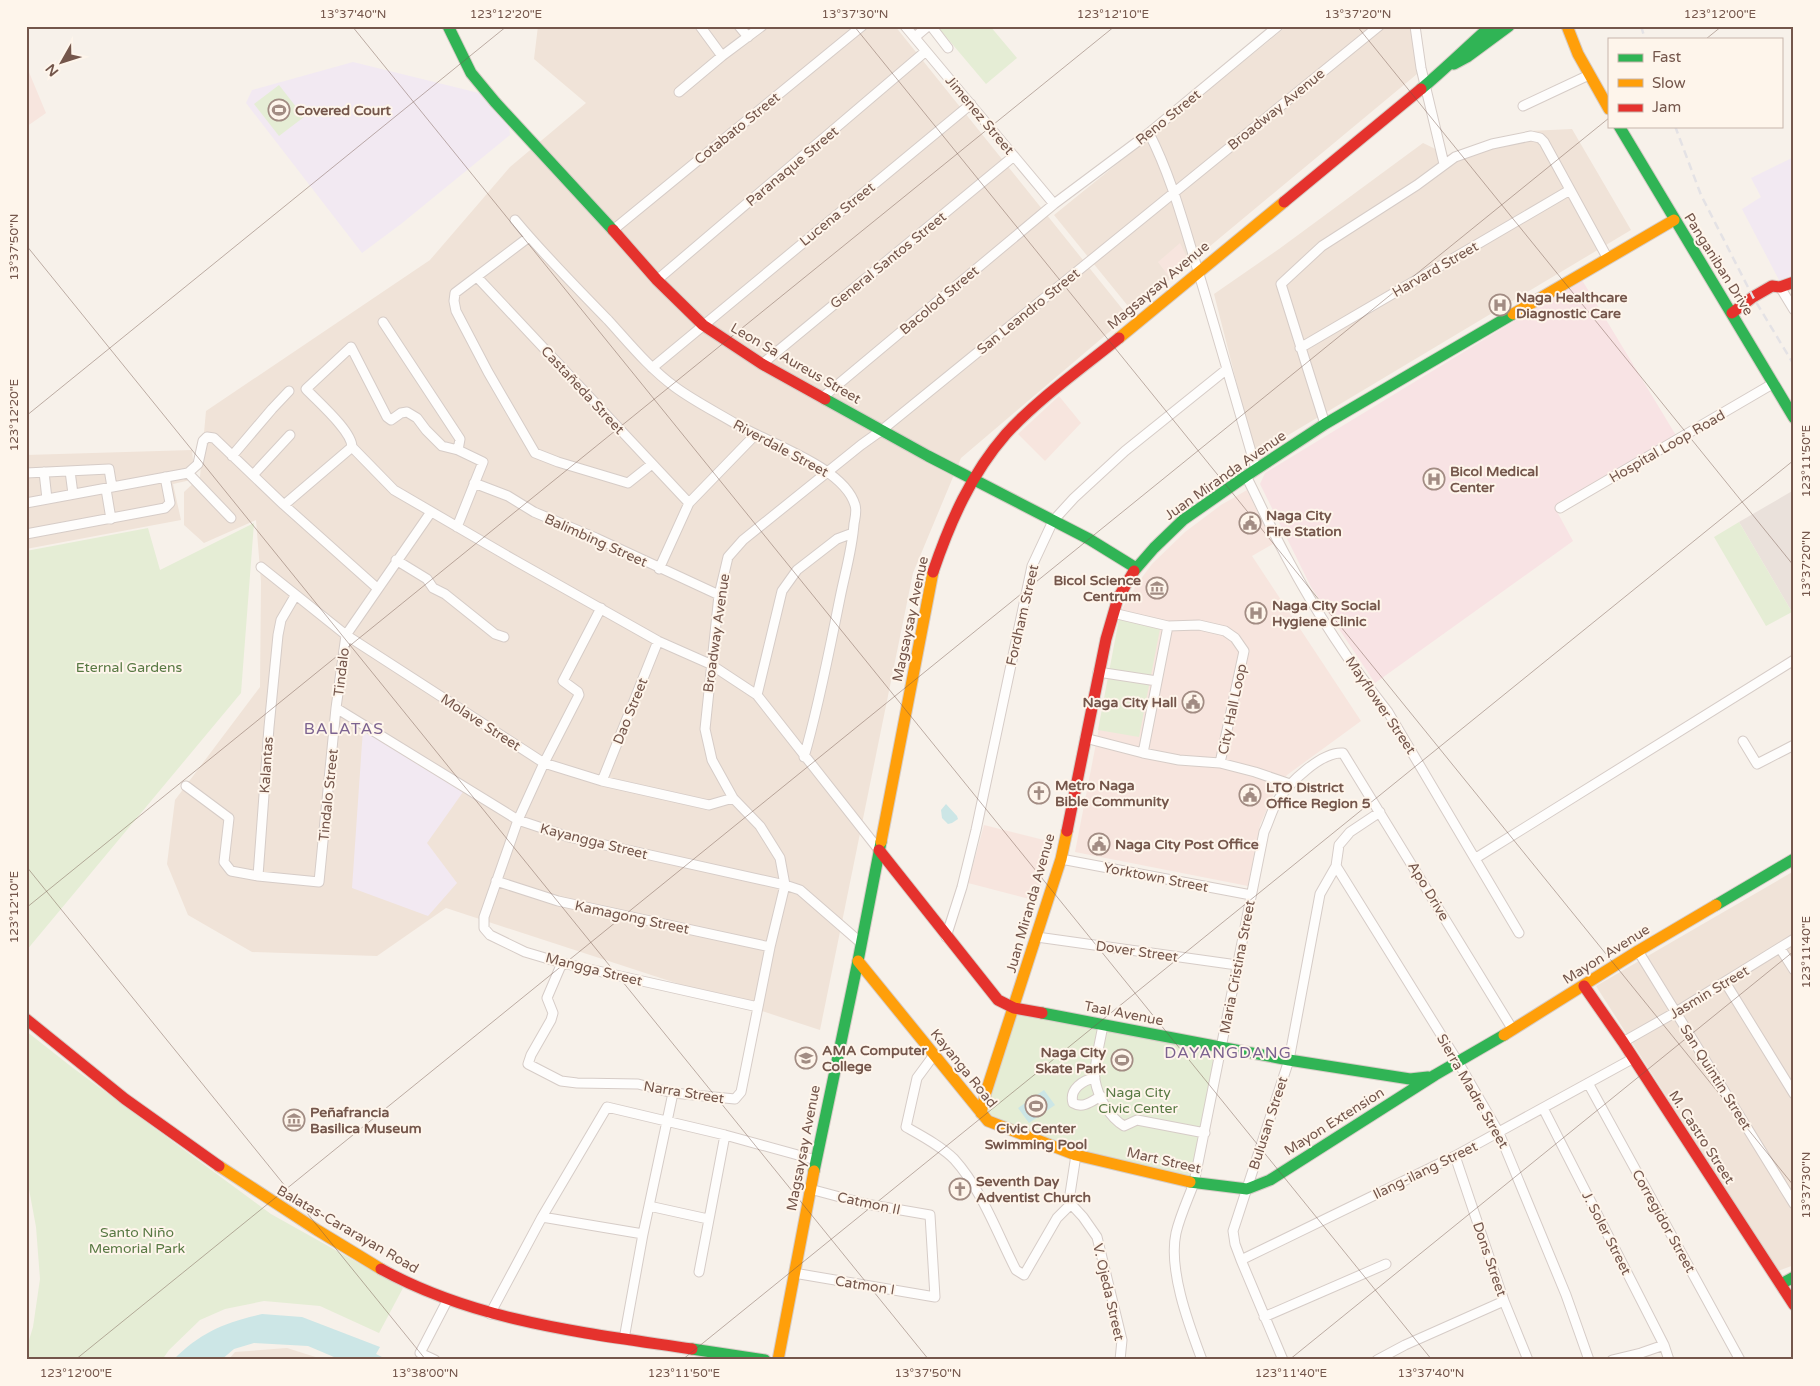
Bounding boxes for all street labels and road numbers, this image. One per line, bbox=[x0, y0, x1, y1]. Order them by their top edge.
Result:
street label: Broadway Avenue bbox=[1224, 65, 1328, 154]
street label: Jimenez Street bbox=[942, 72, 1018, 159]
street label: Reno Street bbox=[1132, 86, 1205, 149]
street label: Cotabato Street bbox=[691, 88, 784, 168]
street label: Paranaque Street bbox=[743, 122, 843, 210]
street label: Lucena Street bbox=[796, 178, 879, 250]
street label: General Santos Street bbox=[827, 208, 950, 312]
street label: Panganiban Drive bbox=[1680, 210, 1757, 319]
street label: Magsaysay Avenue bbox=[1104, 238, 1213, 333]
street label: Harvard Street bbox=[1389, 238, 1482, 301]
street label: Bacolod Street bbox=[896, 262, 983, 338]
street label: San Leandro Street bbox=[974, 264, 1084, 358]
street label: Leon Sa Aureus Street bbox=[728, 319, 864, 408]
street label: Castañeda Street bbox=[537, 343, 628, 438]
street label: Hospital Loop Road bbox=[1606, 406, 1728, 487]
street label: Riverdale Street bbox=[730, 416, 832, 481]
street label: Juan Miranda Avenue bbox=[1161, 427, 1289, 524]
street label: Balimbing Street bbox=[542, 510, 650, 571]
street label: Magsaysay Avenue bbox=[889, 555, 932, 683]
street label: Fordham Street bbox=[1003, 562, 1043, 667]
street label: Broadway Avenue bbox=[700, 572, 733, 694]
street label: Tindalo bbox=[330, 647, 353, 697]
street label: Mayflower Street bbox=[1342, 653, 1420, 758]
street label: City Hall Loop bbox=[1215, 662, 1250, 756]
street label: Dao Street bbox=[609, 675, 652, 747]
street label: Molave Street bbox=[438, 690, 524, 755]
street label: Kalantas bbox=[256, 736, 277, 794]
street label: Tindalo Street bbox=[315, 747, 342, 842]
street label: Kayangga Street bbox=[538, 820, 650, 863]
street label: Juan Miranda Avenue bbox=[1002, 831, 1059, 975]
street label: Yorktown Street bbox=[1102, 859, 1210, 896]
street label: Apo Drive bbox=[1404, 859, 1453, 924]
street label: Kamagong Street bbox=[573, 897, 691, 938]
street label: Maria Cristina Street bbox=[1216, 898, 1259, 1035]
street label: Mayon Avenue bbox=[1560, 921, 1653, 988]
street label: Dover Street bbox=[1095, 937, 1180, 966]
street label: Mangga Street bbox=[544, 949, 645, 990]
street label: Jasmin Street bbox=[1666, 962, 1753, 1023]
street label: Taal Avenue bbox=[1083, 997, 1165, 1030]
street label: San Quintin Street bbox=[1676, 1021, 1755, 1134]
street label: Kayanga Road bbox=[927, 1025, 1001, 1111]
street label: Sierra Madre Street bbox=[1433, 1031, 1513, 1152]
street label: Bulusan Street bbox=[1245, 1074, 1292, 1172]
street label: Narra Street bbox=[642, 1078, 726, 1107]
street label: Magsaysay Avenue bbox=[783, 1084, 824, 1213]
street label: Mayon Extension bbox=[1281, 1084, 1387, 1159]
street label: M. Castro Street bbox=[1665, 1087, 1738, 1188]
street label: Ilang-ilang Street bbox=[1370, 1138, 1481, 1203]
street label: Mart Street bbox=[1125, 1144, 1203, 1177]
street label: Corregidor Street bbox=[1628, 1167, 1699, 1276]
street label: Balatas-Cararayan Road bbox=[274, 1182, 422, 1277]
street label: Catmon II bbox=[836, 1188, 902, 1218]
street label: J. Soler Street bbox=[1578, 1189, 1635, 1278]
street label: Dons Street bbox=[1469, 1220, 1510, 1299]
street label: V. Ojeda Street bbox=[1089, 1242, 1128, 1343]
street label: Catmon I bbox=[834, 1272, 896, 1299]

